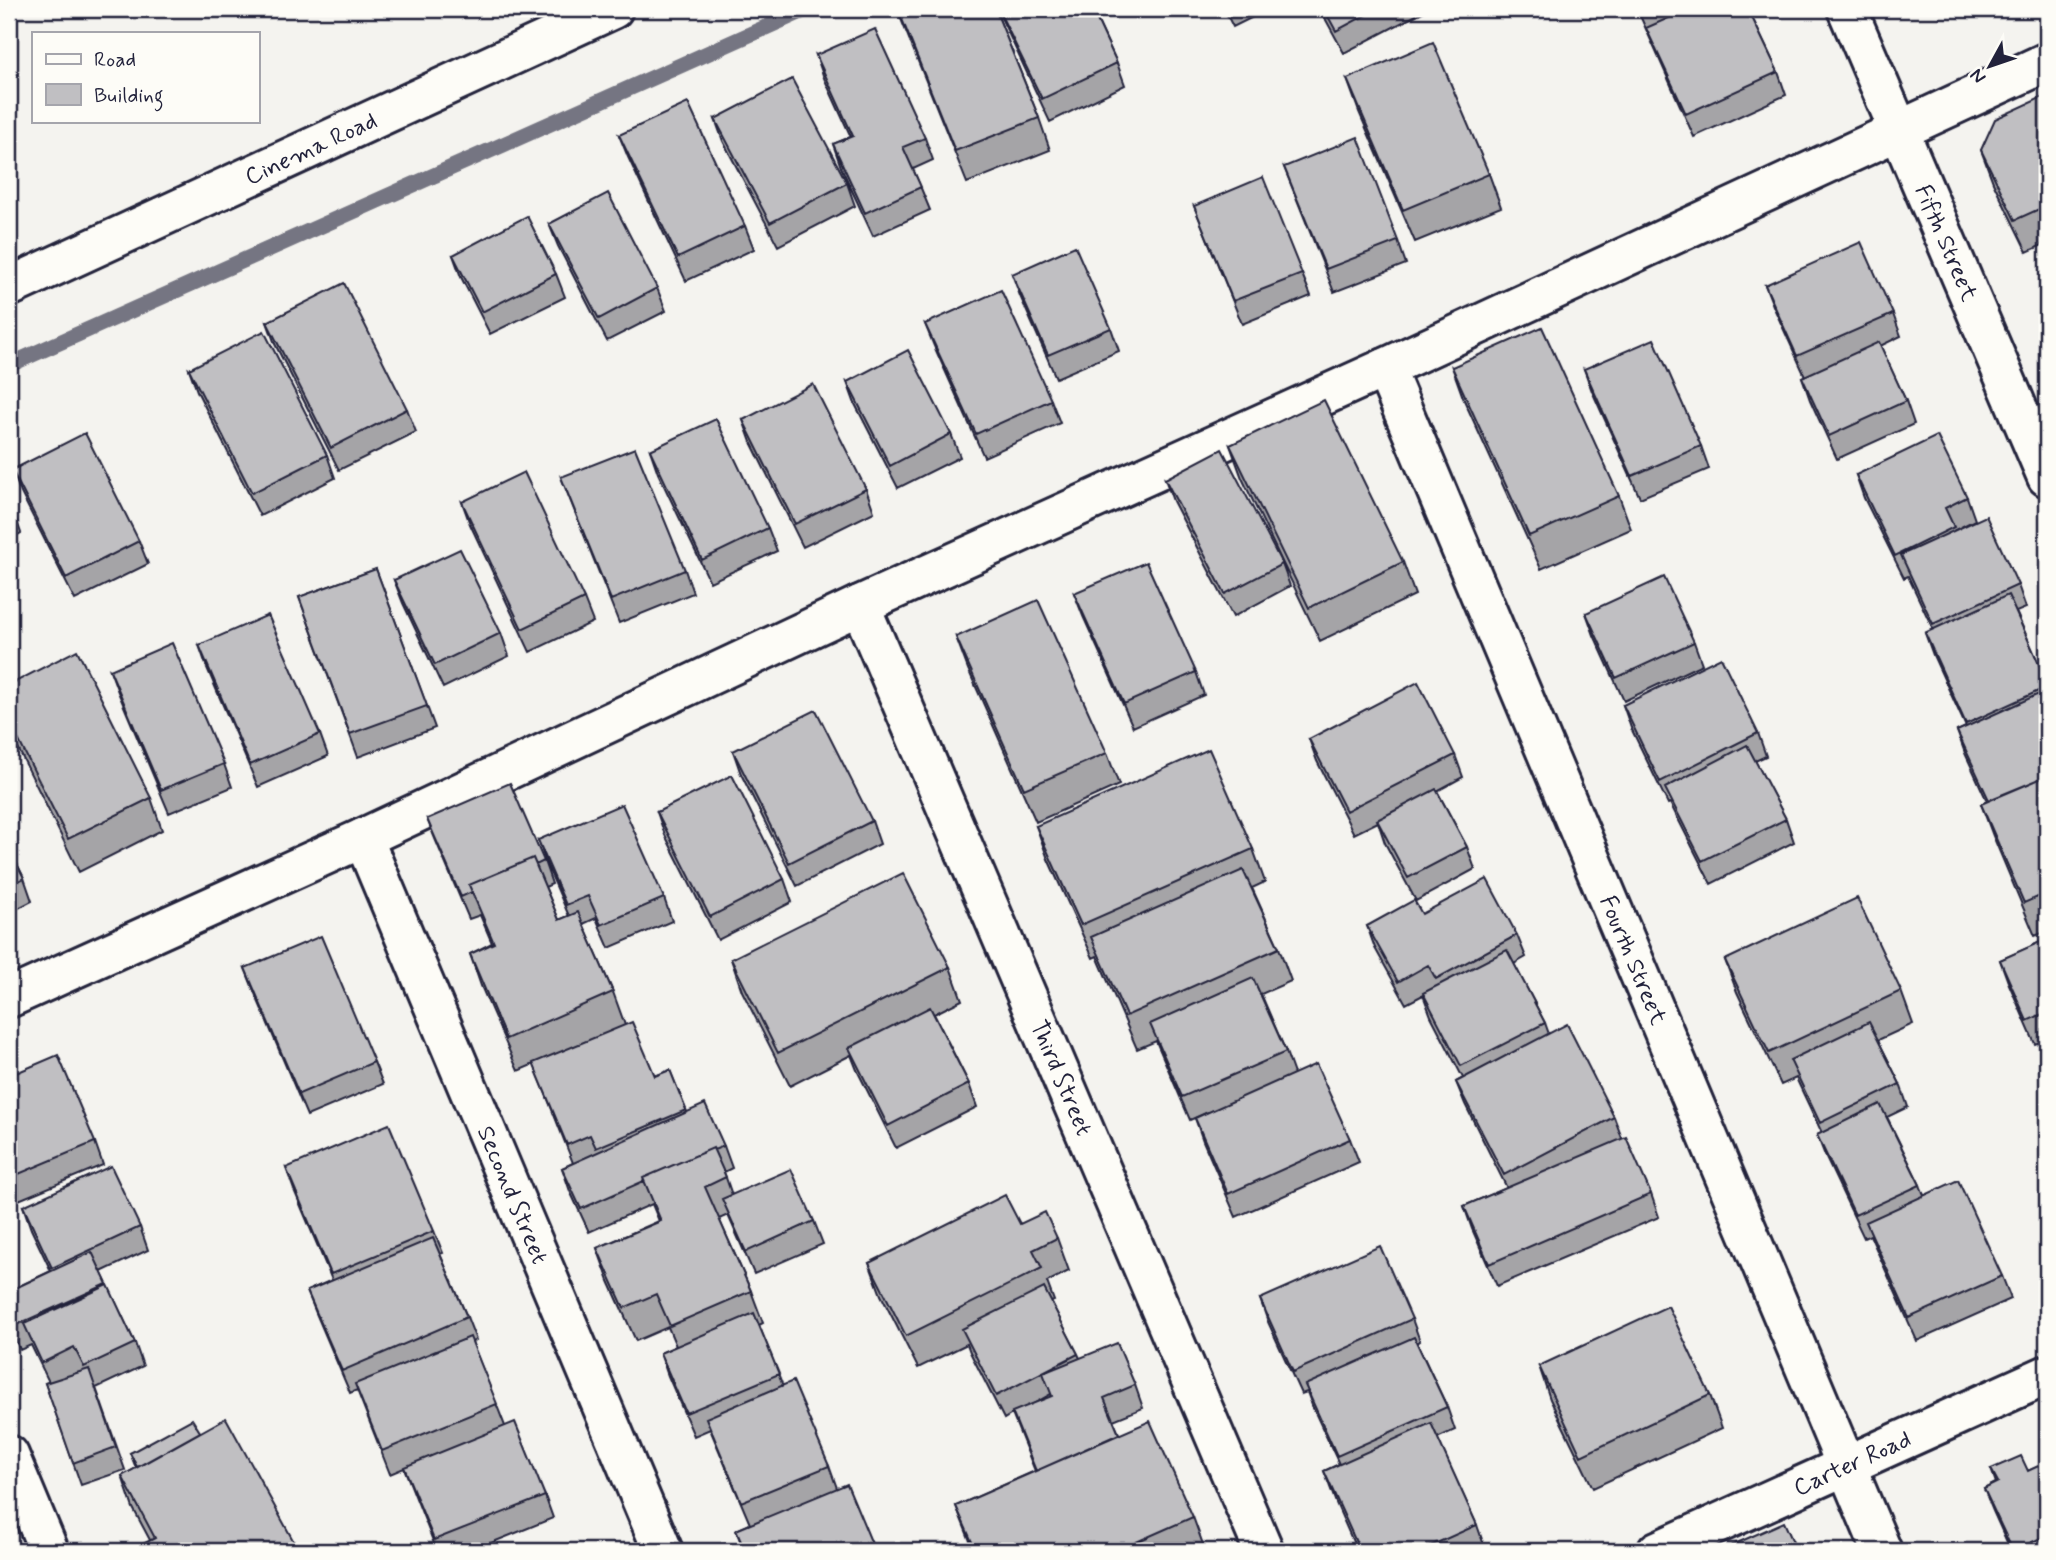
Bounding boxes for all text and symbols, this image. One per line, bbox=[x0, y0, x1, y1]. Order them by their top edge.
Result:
legend bbox=[32, 32, 259, 122]
north arrow bbox=[1954, 32, 2024, 102]
text: Road bbox=[94, 46, 136, 74]
text: N bbox=[1964, 63, 1992, 89]
text: Building bbox=[94, 82, 164, 112]
street label: Cinema Road bbox=[240, 106, 382, 193]
street label: Fifth Street bbox=[1907, 180, 1984, 306]
street label: Fourth Street bbox=[1591, 891, 1673, 1030]
street label: Third Street bbox=[1022, 1016, 1099, 1141]
street label: Second Street bbox=[469, 1122, 554, 1269]
street label: Carter Road bbox=[1789, 1424, 1916, 1504]

